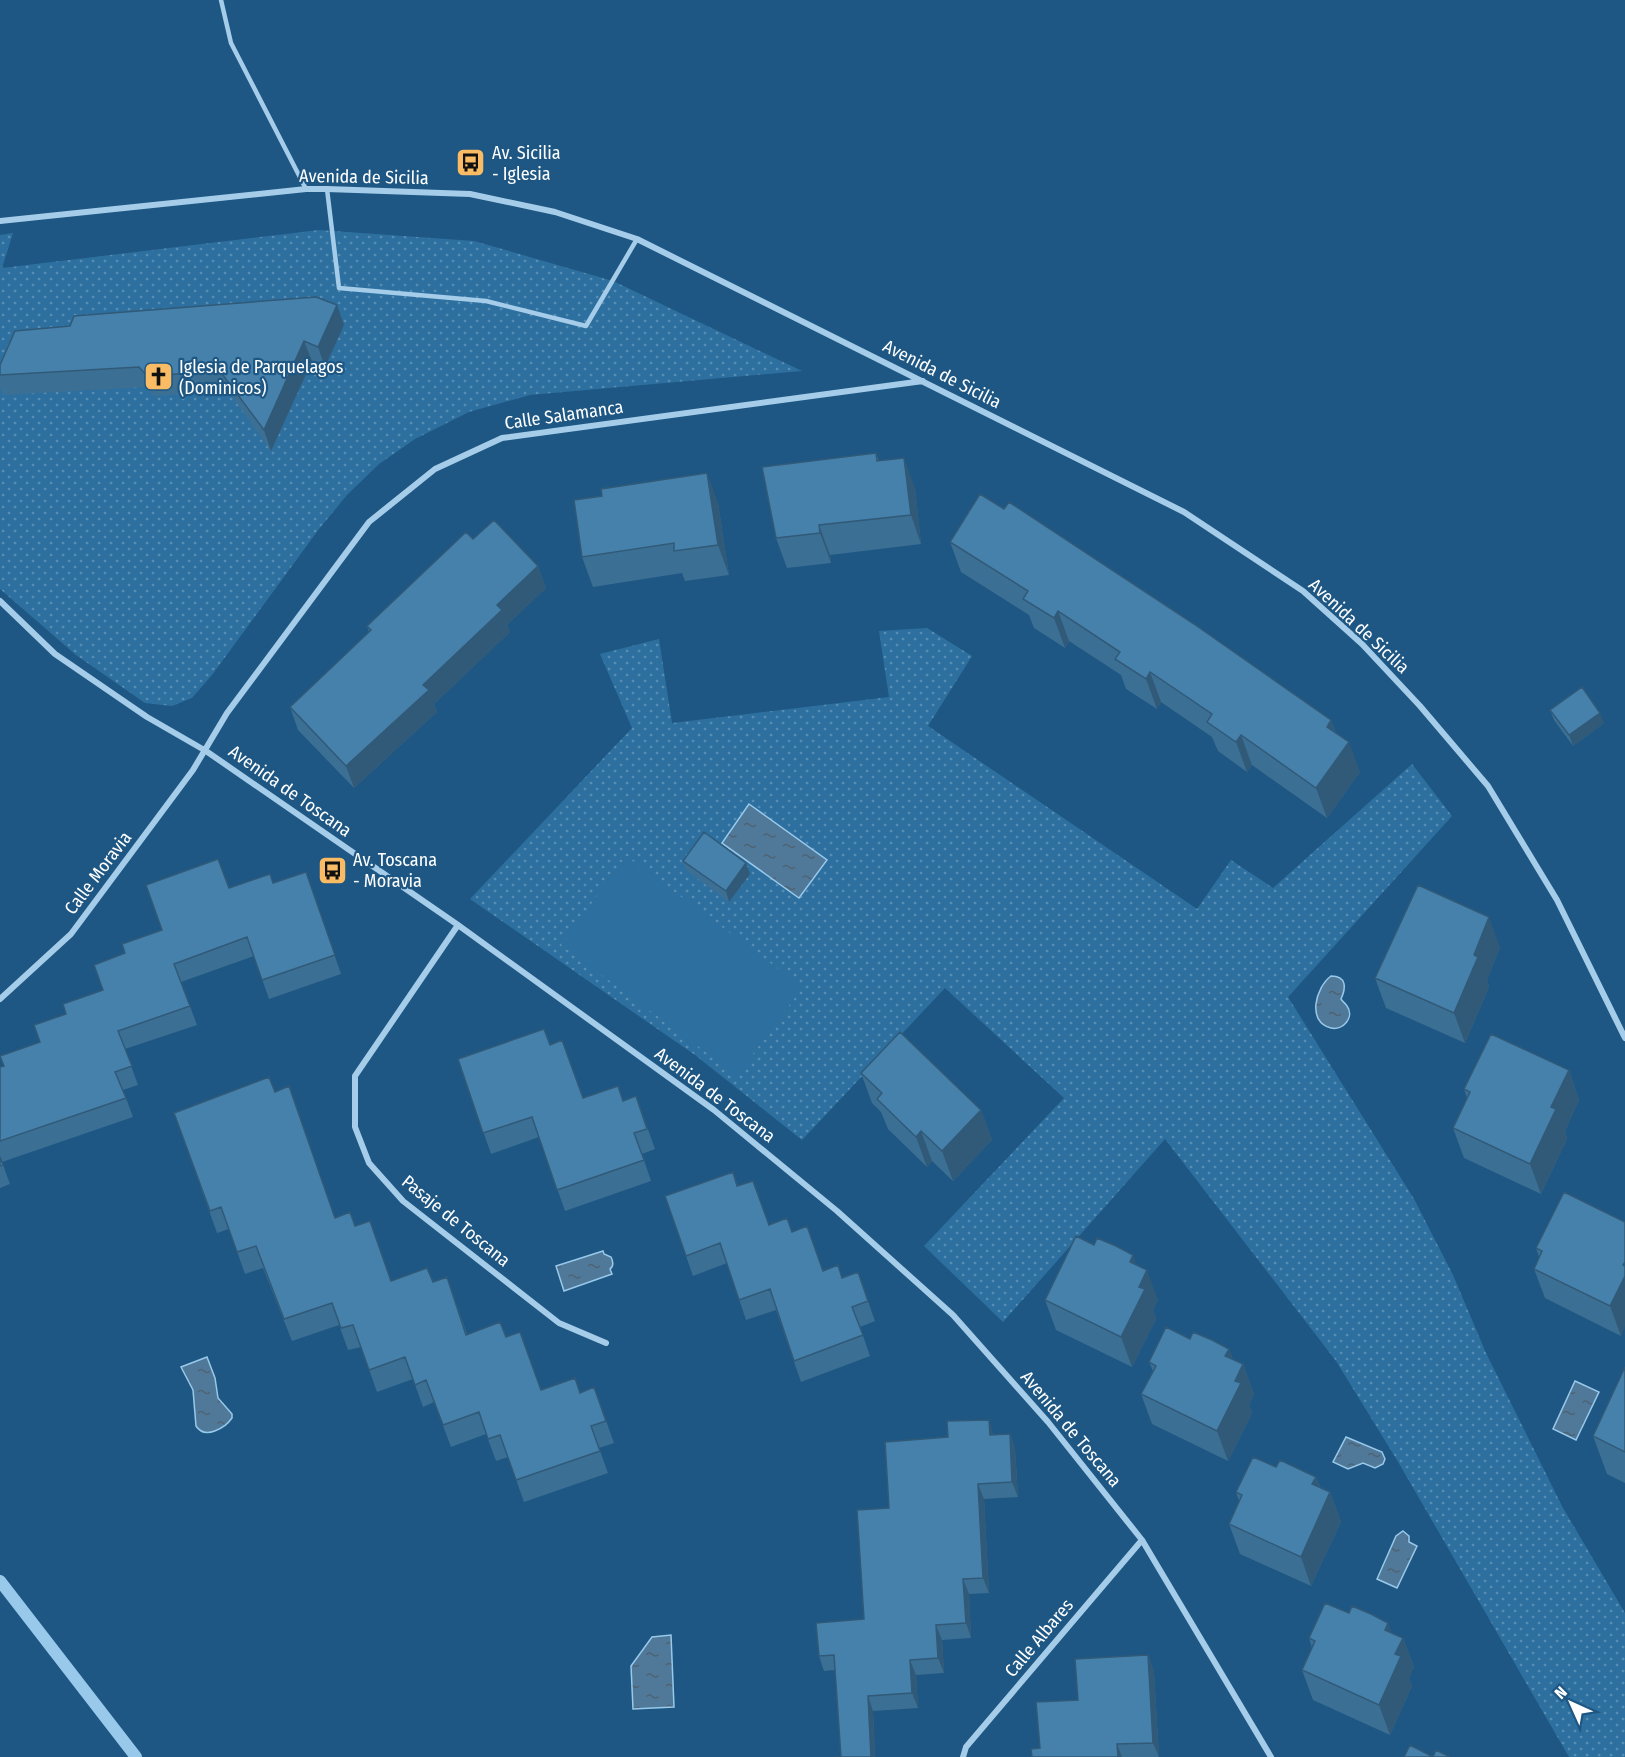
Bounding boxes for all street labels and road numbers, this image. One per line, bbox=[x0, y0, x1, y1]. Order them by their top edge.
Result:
street label: Avenida de Sicilia bbox=[299, 165, 429, 189]
street label: Avenida de Sicilia bbox=[879, 335, 1005, 413]
street label: Calle Salamanca bbox=[503, 396, 625, 434]
street label: Avenida de Sicilia bbox=[1304, 574, 1414, 678]
street label: Avenida de Toscana bbox=[224, 740, 356, 842]
street label: Calle Moravia bbox=[60, 827, 136, 919]
street label: Avenida de Toscana bbox=[651, 1043, 780, 1148]
street label: Pasaje de Toscana bbox=[397, 1171, 515, 1271]
street label: Avenida de Toscana bbox=[1016, 1366, 1126, 1492]
street label: Calle Albares bbox=[1000, 1594, 1078, 1681]

